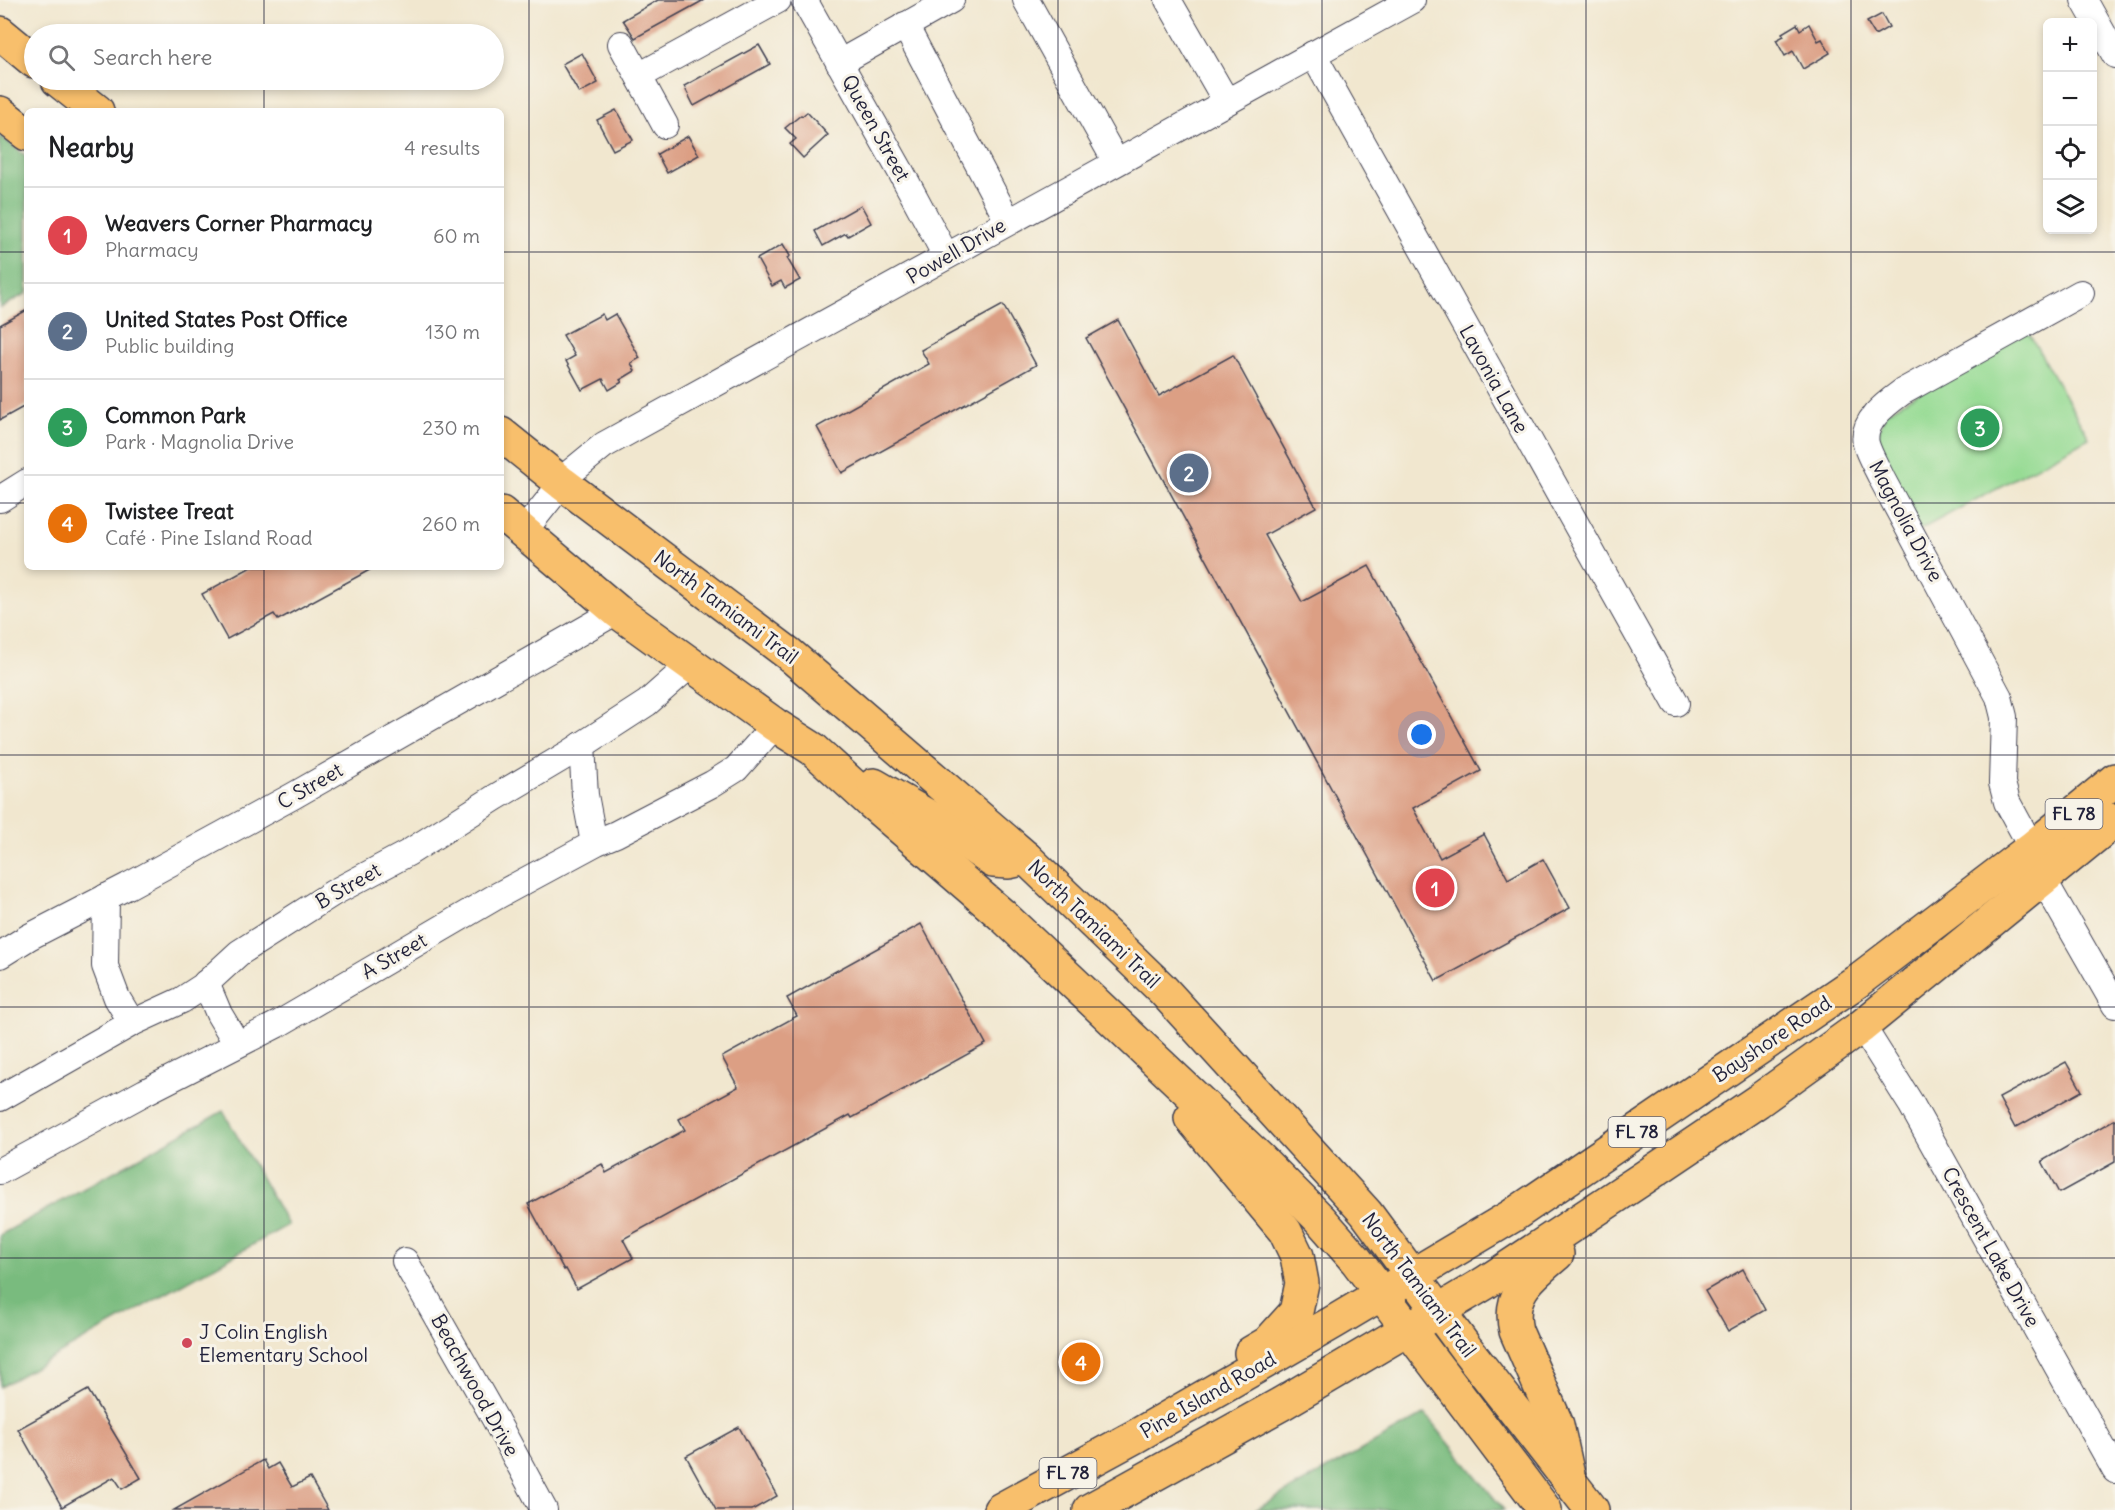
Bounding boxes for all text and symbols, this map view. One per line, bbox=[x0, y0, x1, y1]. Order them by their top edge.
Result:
map controls bbox=[2043, 18, 2097, 234]
button: + bbox=[2043, 18, 2097, 72]
search box bbox=[24, 24, 504, 90]
icon: search bbox=[45, 41, 78, 74]
text: Search here bbox=[93, 43, 212, 71]
street label: Queen Street bbox=[837, 70, 916, 186]
button: − bbox=[2043, 72, 2097, 126]
button: locate bbox=[2043, 126, 2097, 180]
text: Nearby bbox=[48, 131, 134, 164]
text: 4 results bbox=[404, 135, 480, 160]
button: layers bbox=[2043, 180, 2097, 234]
text: Weavers Corner Pharmacy bbox=[105, 209, 373, 237]
street label: Powell Drive bbox=[902, 212, 1010, 289]
text: 1 bbox=[64, 223, 71, 248]
text: 60 m bbox=[433, 223, 480, 248]
text: Pharmacy bbox=[105, 237, 199, 262]
text: United States Post Office bbox=[105, 305, 348, 333]
text: 2 bbox=[62, 319, 73, 344]
text: 130 m bbox=[425, 319, 480, 344]
street label: Lavonia Lane bbox=[1454, 320, 1534, 437]
text: Public building bbox=[105, 333, 234, 358]
text: Common Park bbox=[105, 401, 246, 429]
pin: 3 bbox=[1960, 406, 2000, 450]
text: 3 bbox=[62, 415, 73, 440]
text: 230 m bbox=[422, 415, 480, 440]
text: Park · Magnolia Drive bbox=[105, 429, 294, 454]
pin: 2 bbox=[1170, 450, 1208, 496]
street label: Magnolia Drive bbox=[1864, 456, 1949, 586]
text: Twistee Treat bbox=[105, 497, 234, 525]
text: 4 bbox=[62, 511, 73, 536]
text: 260 m bbox=[422, 511, 480, 536]
text: Café · Pine Island Road bbox=[105, 525, 313, 550]
street label: North Tamiami Trail bbox=[649, 544, 803, 669]
your location bbox=[1407, 720, 1436, 749]
street label: C Street bbox=[273, 757, 347, 814]
road number: FL 78 bbox=[2046, 799, 2102, 829]
street label: North Tamiami Trail bbox=[1023, 854, 1166, 993]
street label: B Street bbox=[311, 857, 385, 914]
pin: 1 bbox=[1416, 866, 1454, 910]
street label: A Street bbox=[357, 927, 431, 984]
street label: Bayshore Road bbox=[1708, 990, 1836, 1087]
road number: FL 78 bbox=[1608, 1117, 1666, 1147]
street label: Crescent Lake Drive bbox=[1937, 1162, 2046, 1331]
street label: North Tamiami Trail bbox=[1357, 1208, 1482, 1362]
street label: Beachwood Drive bbox=[426, 1309, 525, 1460]
place label: J Colin English Elementary School bbox=[199, 1319, 368, 1367]
marker: J Colin English Elementary School bbox=[180, 1336, 194, 1350]
pin: 4 bbox=[1062, 1340, 1100, 1384]
street label: Pine Island Road bbox=[1136, 1346, 1280, 1443]
road number: FL 78 bbox=[1040, 1458, 1096, 1488]

